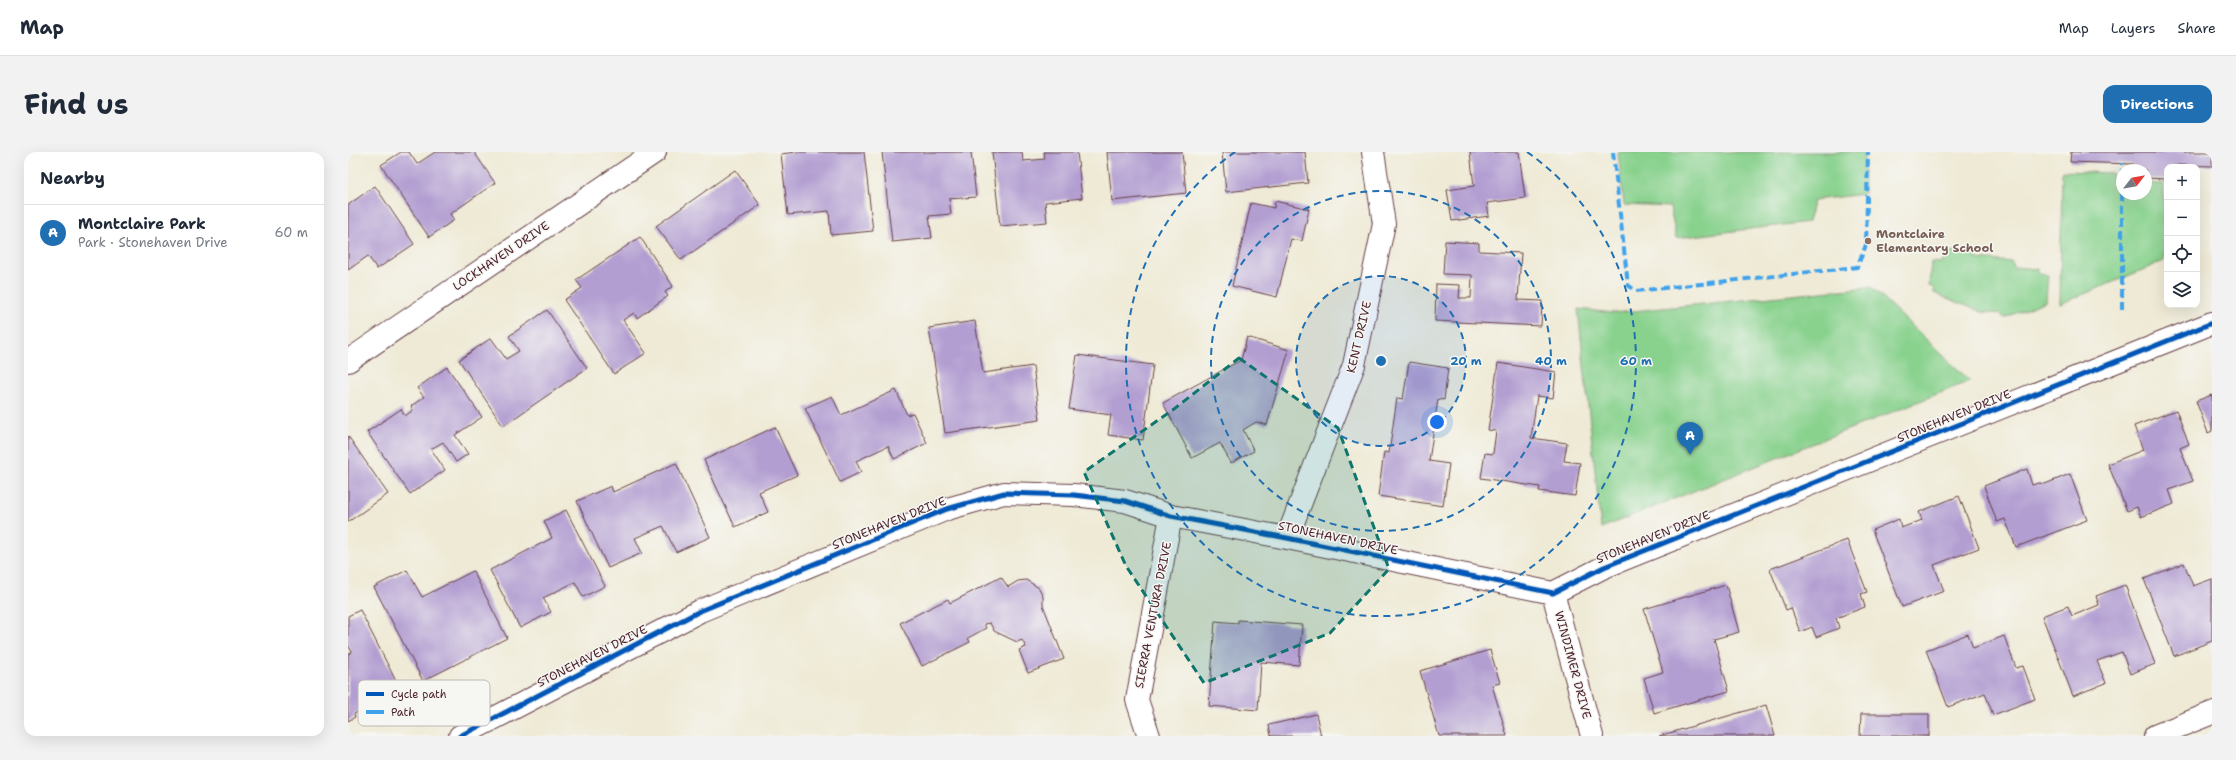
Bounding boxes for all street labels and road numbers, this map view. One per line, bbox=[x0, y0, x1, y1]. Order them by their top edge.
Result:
street label: LOCKHAVEN DRIVE bbox=[450, 218, 552, 294]
street label: KENT DRIVE bbox=[1343, 299, 1375, 375]
street label: STONEHAVEN DRIVE bbox=[1894, 386, 2014, 446]
street label: STONEHAVEN DRIVE bbox=[829, 493, 949, 553]
street label: STONEHAVEN DRIVE bbox=[1593, 507, 1713, 567]
street label: STONEHAVEN DRIVE bbox=[1277, 517, 1399, 559]
street label: SIERRA VENTURA DRIVE bbox=[1131, 540, 1175, 690]
street label: WINDIMER DRIVE bbox=[1551, 609, 1595, 721]
street label: STONEHAVEN DRIVE bbox=[534, 621, 650, 691]

